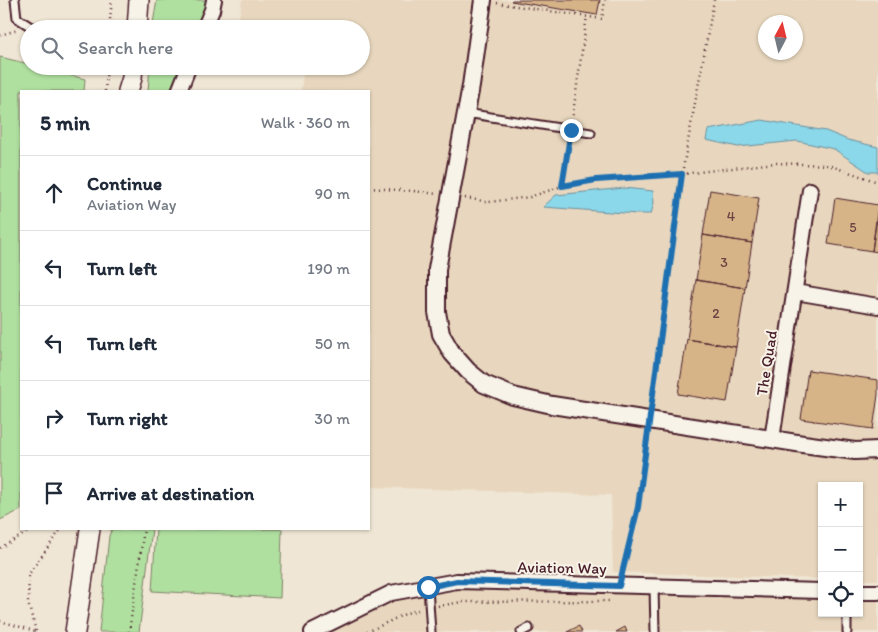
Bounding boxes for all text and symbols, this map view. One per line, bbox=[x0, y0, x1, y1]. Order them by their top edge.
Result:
north arrow bbox=[758, 15, 803, 60]
search box bbox=[20, 20, 370, 75]
icon: search bbox=[38, 34, 66, 62]
text: Search here bbox=[78, 36, 173, 59]
text: 5 min bbox=[40, 110, 90, 135]
text: Walk · 360 m bbox=[261, 113, 350, 132]
route end bbox=[560, 119, 583, 142]
text: Continue bbox=[87, 172, 162, 195]
icon: ahead bbox=[40, 179, 68, 207]
text: 90 m bbox=[315, 184, 350, 203]
text: Aviation Way bbox=[87, 195, 176, 214]
house number: 4 bbox=[727, 208, 736, 225]
house number: 5 bbox=[849, 219, 857, 236]
icon: left bbox=[40, 254, 68, 282]
house number: 3 bbox=[720, 254, 728, 271]
text: Turn left bbox=[87, 257, 157, 280]
text: 190 m bbox=[307, 259, 350, 278]
house number: 2 bbox=[712, 305, 720, 322]
icon: left bbox=[40, 329, 68, 357]
street label: The Quad bbox=[752, 329, 781, 397]
text: Turn left bbox=[87, 332, 157, 355]
text: 50 m bbox=[315, 334, 350, 353]
icon: right bbox=[40, 404, 68, 432]
text: Turn right bbox=[87, 407, 168, 430]
text: 30 m bbox=[314, 409, 350, 428]
icon: arrive bbox=[40, 479, 68, 507]
text: Arrive at destination bbox=[87, 482, 254, 505]
map controls bbox=[818, 482, 863, 617]
button: + bbox=[818, 482, 863, 527]
button: − bbox=[818, 527, 863, 572]
street label: Aviation Way bbox=[517, 557, 607, 578]
button: locate bbox=[818, 572, 863, 617]
route start bbox=[417, 576, 440, 599]

